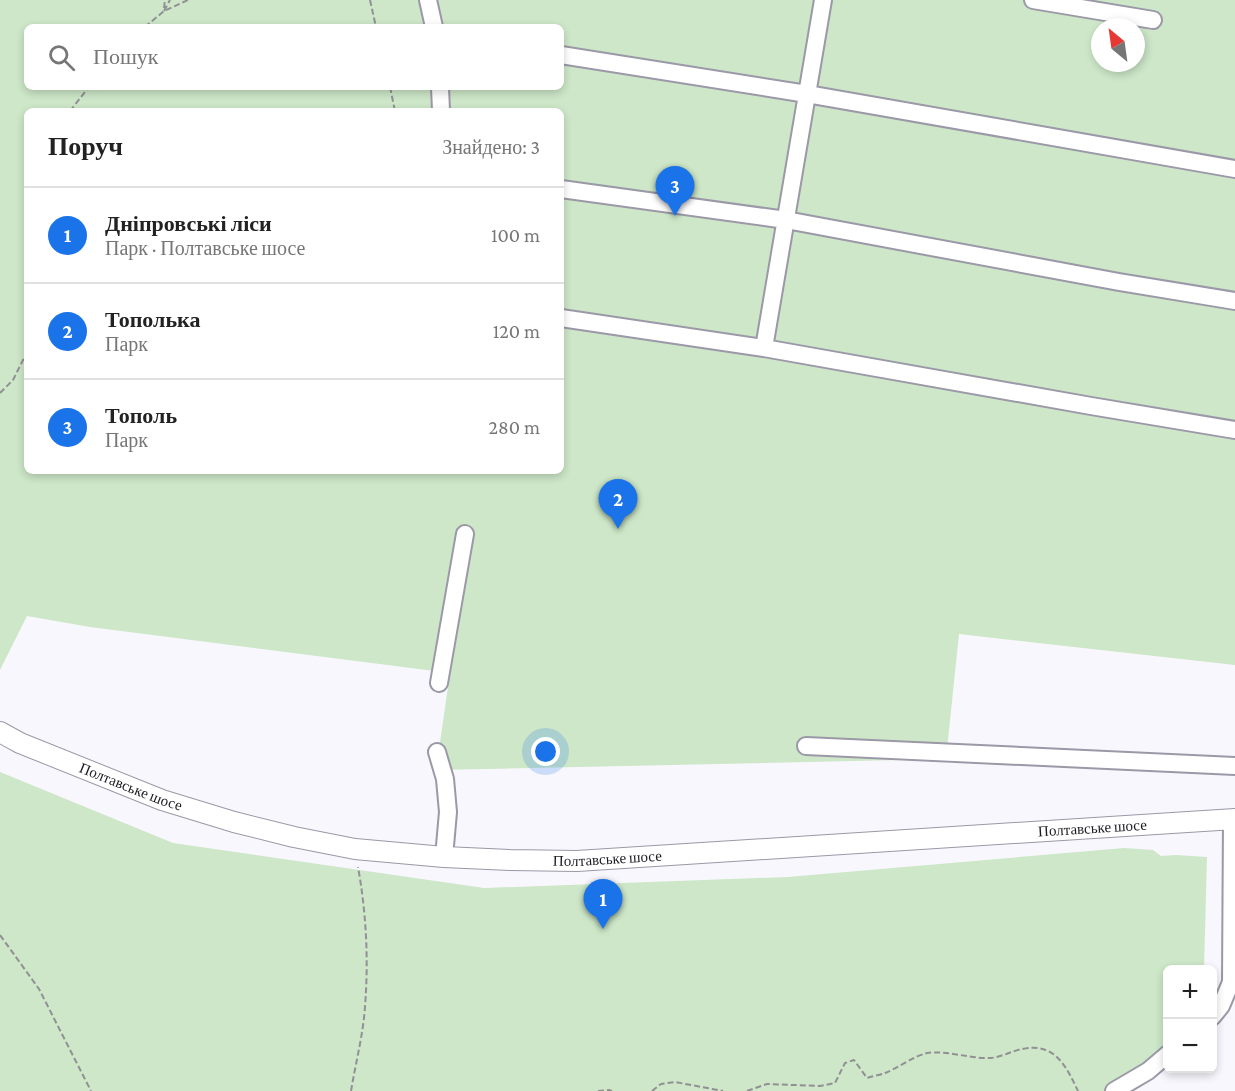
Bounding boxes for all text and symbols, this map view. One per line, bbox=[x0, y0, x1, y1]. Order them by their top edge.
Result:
north arrow bbox=[1091, 18, 1145, 72]
search box bbox=[24, 24, 564, 90]
icon: search bbox=[45, 41, 78, 74]
text: Пошук bbox=[93, 44, 159, 69]
text: Поруч bbox=[48, 132, 123, 161]
text: Знайдено: 3 bbox=[442, 136, 540, 158]
pin: 3 bbox=[656, 166, 694, 216]
text: Дніпровські ліси bbox=[105, 211, 272, 236]
text: 1 bbox=[64, 224, 71, 246]
text: 100 m bbox=[491, 224, 540, 246]
text: Парк · Полтавське шосе bbox=[105, 237, 305, 259]
text: Тополька bbox=[105, 307, 200, 332]
text: 2 bbox=[62, 320, 73, 342]
text: 120 m bbox=[493, 320, 540, 342]
text: Парк bbox=[105, 333, 148, 355]
text: Тополь bbox=[105, 403, 177, 428]
text: 3 bbox=[63, 416, 72, 438]
text: 280 m bbox=[489, 416, 540, 438]
text: Парк bbox=[105, 429, 148, 451]
pin: 2 bbox=[598, 480, 638, 529]
your location bbox=[531, 737, 560, 766]
street label: Полтавське шосе bbox=[77, 760, 184, 814]
street label: Полтавське шосе bbox=[1038, 817, 1148, 840]
street label: Полтавське шосе bbox=[553, 848, 663, 869]
pin: 1 bbox=[584, 880, 622, 929]
map controls bbox=[1163, 965, 1217, 1073]
button: + bbox=[1163, 965, 1217, 1019]
button: − bbox=[1163, 1019, 1217, 1073]

